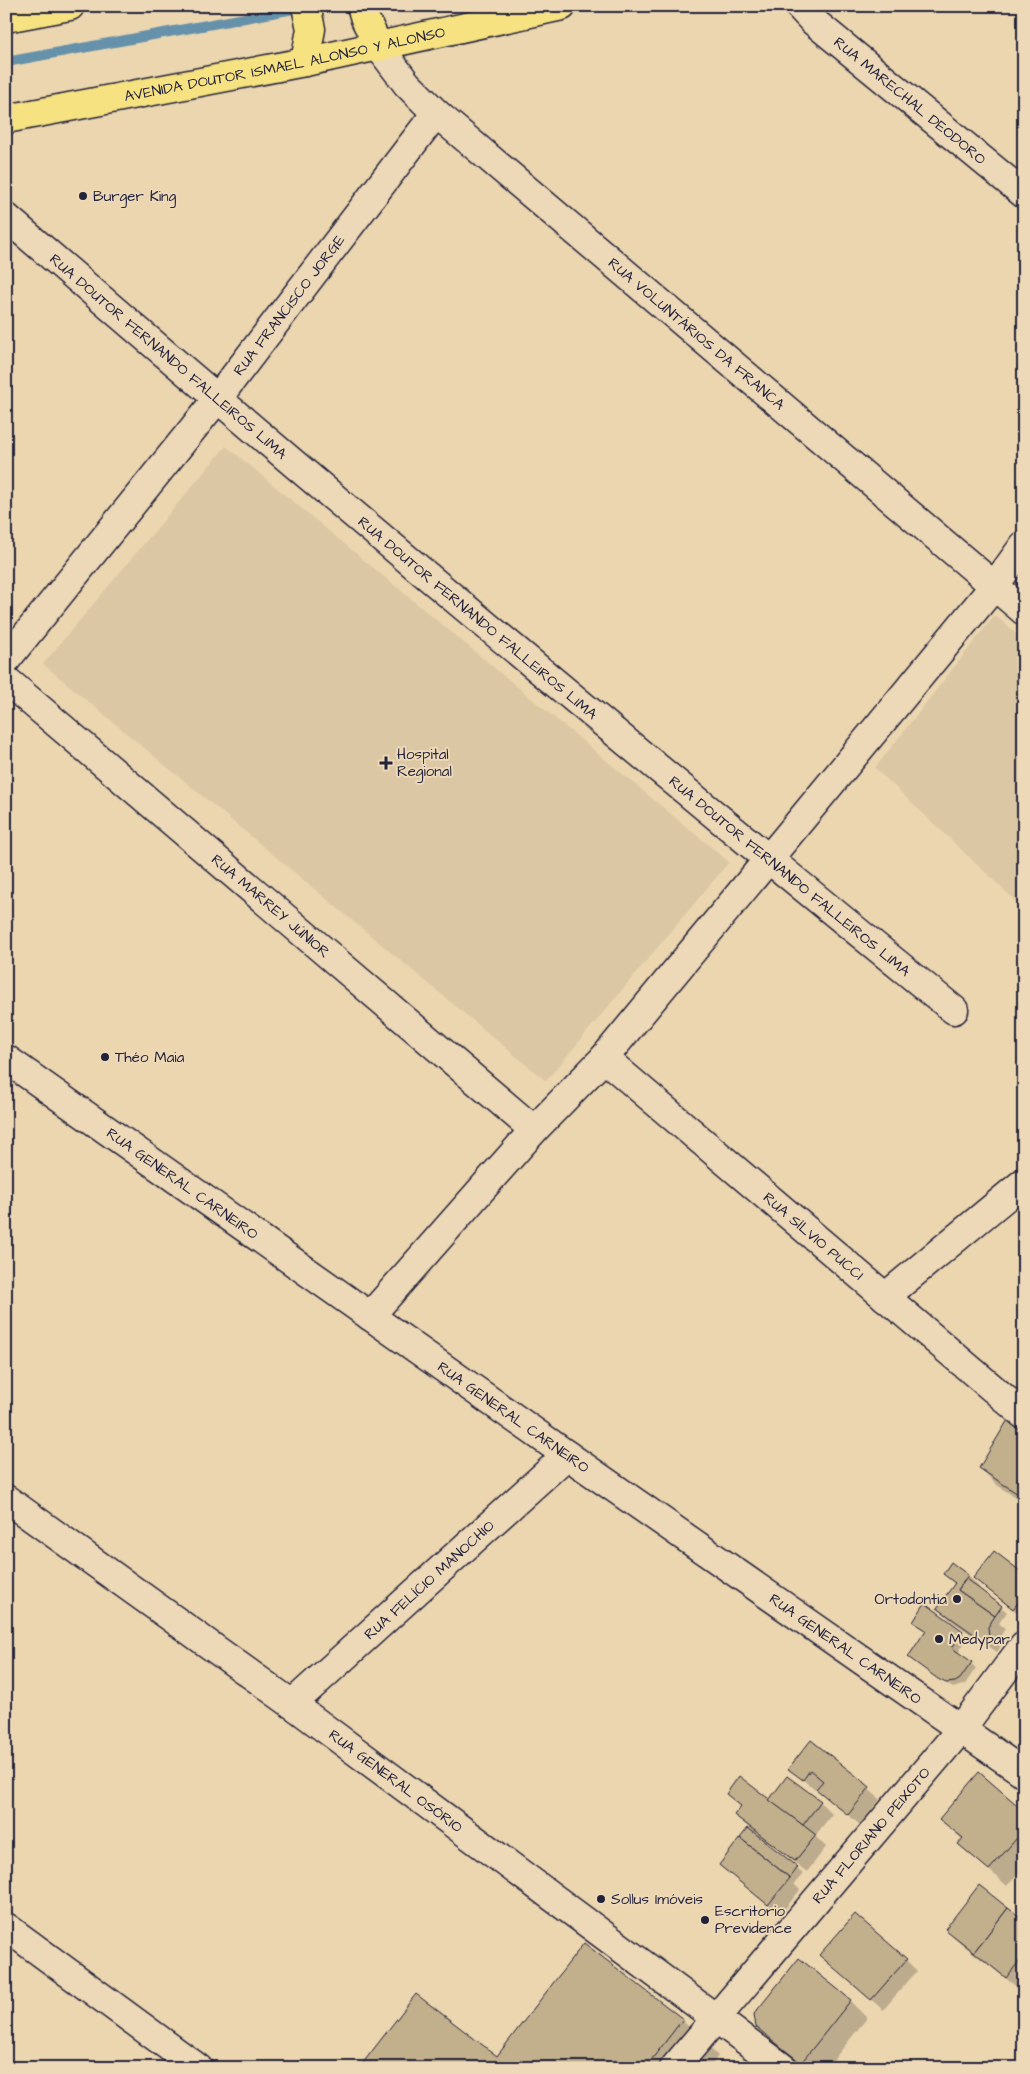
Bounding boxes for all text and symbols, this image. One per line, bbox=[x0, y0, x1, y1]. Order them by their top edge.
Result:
street label: AVENIDA DOUTOR ISMAEL ALONSO Y ALONSO bbox=[122, 21, 447, 107]
street label: RUA MARECHAL DEODORO bbox=[829, 32, 991, 169]
place label: Burger King bbox=[93, 186, 177, 208]
marker: Burger King bbox=[77, 190, 89, 202]
street label: RUA FRANCISCO JORGE bbox=[228, 230, 350, 380]
street label: RUA DOUTOR FERNANDO FALLEIROS LIMA bbox=[45, 249, 292, 464]
street label: RUA VOLUNTÁRIOS DA FRANCA bbox=[604, 253, 790, 415]
street label: RUA DOUTOR FERNANDO FALLEIROS LIMA bbox=[353, 512, 602, 724]
place label: Hospital Regional bbox=[397, 744, 452, 783]
marker: Hospital Regional bbox=[379, 756, 393, 770]
street label: RUA DOUTOR FERNANDO FALLEIROS LIMA bbox=[665, 771, 915, 981]
street label: RUA MARREY JÚNIOR bbox=[207, 849, 335, 962]
place label: Théo Maia bbox=[115, 1047, 185, 1068]
marker: Théo Maia bbox=[99, 1051, 111, 1063]
street label: RUA GENERAL CARNEIRO bbox=[102, 1123, 263, 1244]
street label: RUA SÍLVIO PUCCI bbox=[759, 1187, 868, 1285]
street label: RUA GENERAL CARNEIRO bbox=[433, 1356, 594, 1478]
street label: RUA FELÍCIO MANOCHIO bbox=[359, 1515, 499, 1644]
street label: RUA GENERAL CARNEIRO bbox=[765, 1588, 926, 1709]
place label: Ortodontia bbox=[875, 1589, 947, 1610]
marker: Ortodontia bbox=[951, 1593, 963, 1605]
place label: Medypar bbox=[949, 1629, 1010, 1651]
marker: Medypar bbox=[933, 1633, 945, 1645]
street label: RUA GENERAL OSÓRIO bbox=[324, 1724, 467, 1838]
street label: RUA FLORIANO PEIXOTO bbox=[807, 1762, 935, 1908]
place label: Sollus Imóveis bbox=[611, 1889, 703, 1910]
marker: Sollus Imóveis bbox=[595, 1893, 607, 1905]
place label: Escritorio Previdence bbox=[715, 1901, 792, 1939]
marker: Escritorio Previdence bbox=[699, 1914, 711, 1926]

